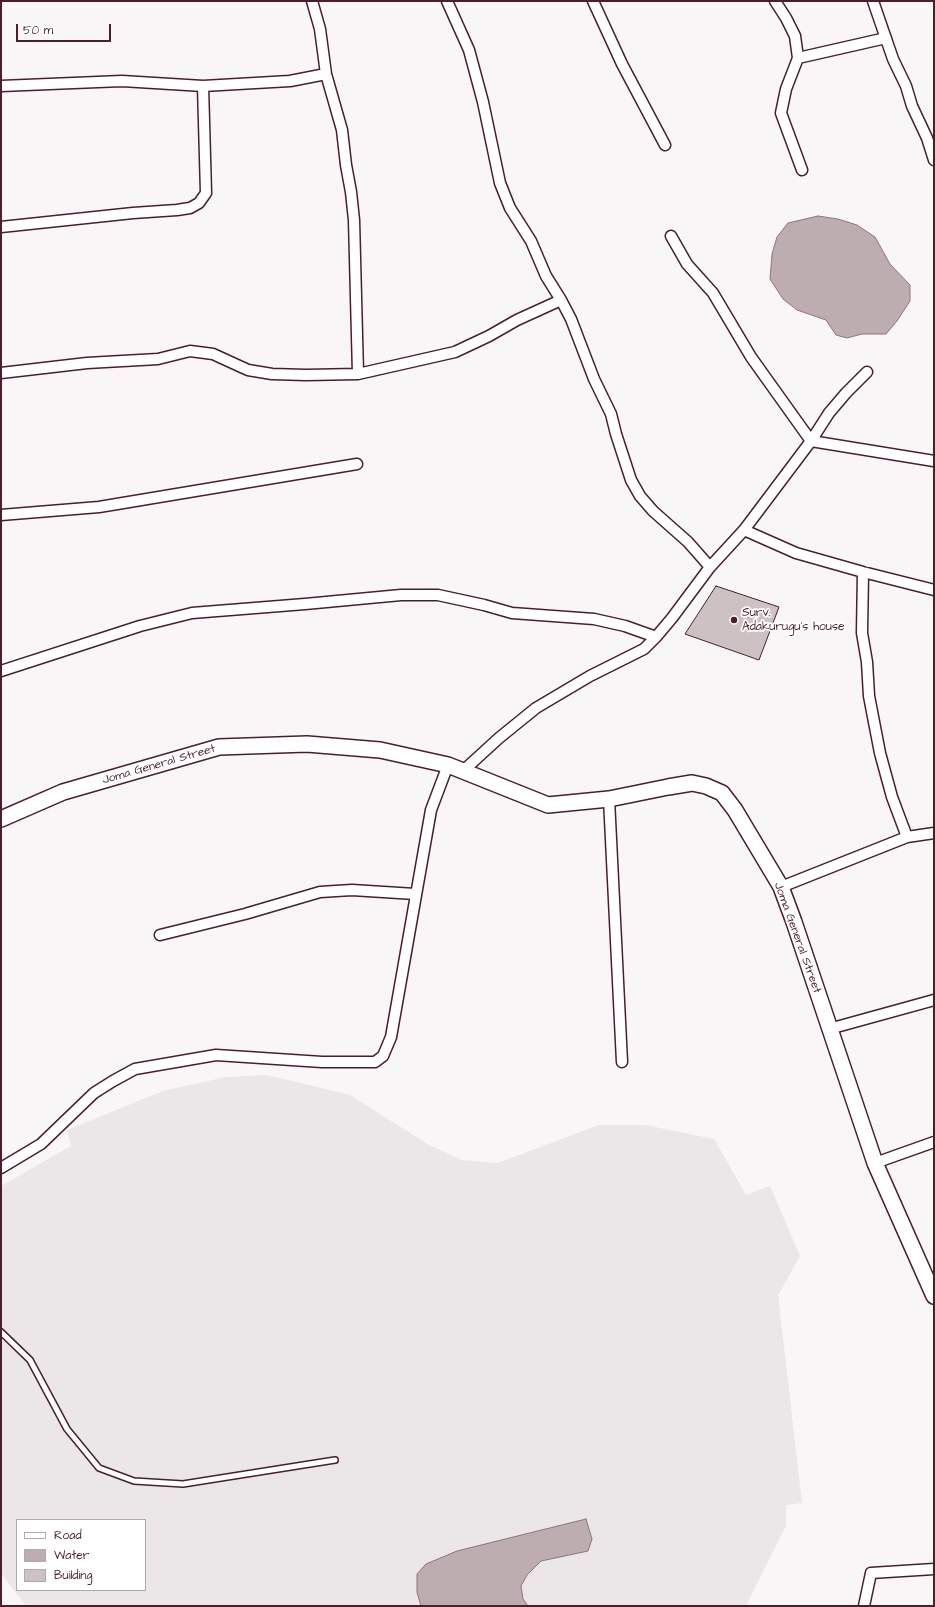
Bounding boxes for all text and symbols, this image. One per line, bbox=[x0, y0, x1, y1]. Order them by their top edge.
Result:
scale bar bbox=[18, 16, 113, 42]
text: 50 m bbox=[23, 22, 53, 39]
place label: Surv. Adakurugu's house bbox=[742, 606, 844, 634]
marker: Surv. Adakurugu's house bbox=[729, 615, 739, 625]
street label: Joma General Street bbox=[101, 742, 217, 788]
street label: Joma General Street bbox=[770, 881, 824, 995]
legend bbox=[16, 1519, 146, 1591]
text: Road bbox=[54, 1527, 82, 1544]
text: Water bbox=[54, 1547, 89, 1564]
text: Building bbox=[54, 1567, 92, 1584]

